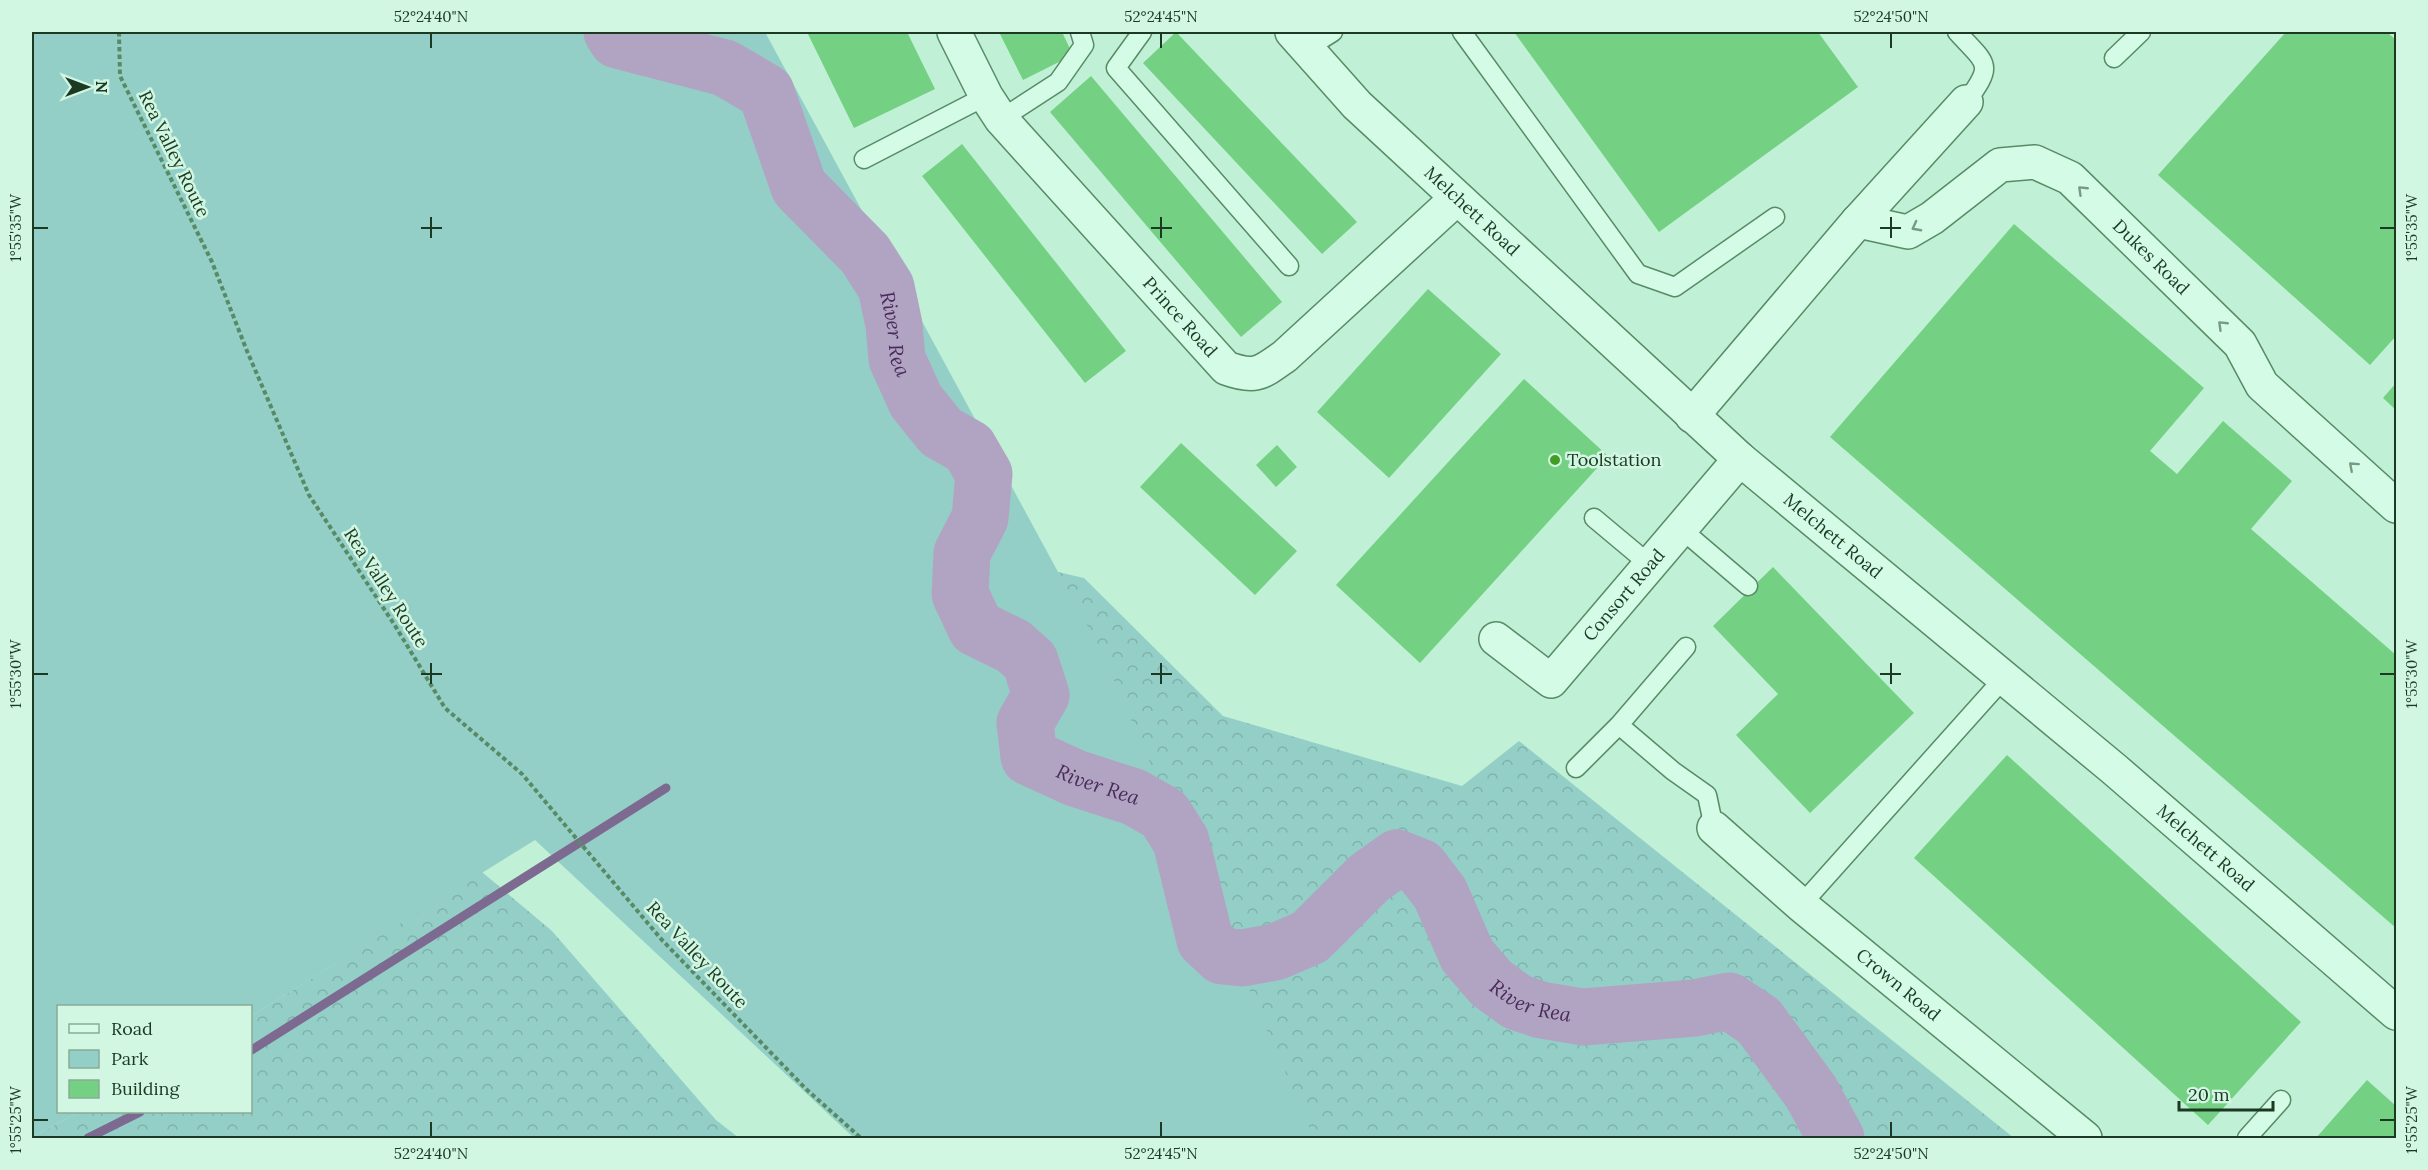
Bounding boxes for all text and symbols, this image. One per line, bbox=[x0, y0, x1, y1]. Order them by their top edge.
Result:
text: 52°24'40"N bbox=[394, 7, 468, 26]
text: 52°24'45"N bbox=[1124, 7, 1198, 26]
text: 52°24'50"N bbox=[1853, 7, 1929, 26]
north arrow bbox=[57, 57, 117, 117]
text: N bbox=[92, 81, 112, 93]
street label: Rea Valley Route bbox=[134, 87, 215, 221]
street label: Melchett Road bbox=[1420, 161, 1525, 261]
one-way arrow bbox=[2078, 186, 2089, 197]
text: 1°55'35"W bbox=[6, 193, 25, 262]
text: 1°55'35"W bbox=[2402, 193, 2421, 262]
street label: Dukes Road bbox=[2108, 214, 2195, 299]
one-way arrow bbox=[1912, 220, 1922, 231]
street label: Prince Road bbox=[1138, 272, 1223, 362]
water label: River Rea bbox=[875, 289, 916, 380]
one-way arrow bbox=[2218, 322, 2229, 333]
place label: Toolstation bbox=[1567, 448, 1662, 471]
marker: Toolstation bbox=[1548, 453, 1562, 467]
one-way arrow bbox=[2349, 463, 2360, 474]
street label: Melchett Road bbox=[1779, 488, 1888, 583]
street label: Rea Valley Route bbox=[339, 523, 434, 652]
street label: Consort Road bbox=[1578, 544, 1670, 646]
text: 1°55'30"W bbox=[6, 639, 25, 708]
text: 1°55'30"W bbox=[2402, 639, 2421, 708]
water label: River Rea bbox=[1052, 758, 1143, 810]
street label: Melchett Road bbox=[2152, 799, 2260, 896]
street label: Rea Valley Route bbox=[642, 896, 753, 1013]
street label: Crown Road bbox=[1852, 943, 1946, 1026]
water label: River Rea bbox=[1485, 973, 1573, 1027]
legend bbox=[57, 1005, 252, 1113]
text: Road bbox=[111, 1017, 153, 1040]
text: Park bbox=[111, 1047, 149, 1070]
scale bar bbox=[2179, 1074, 2274, 1112]
text: Building bbox=[111, 1077, 181, 1100]
text: 20 m bbox=[2188, 1083, 2230, 1106]
text: 1°55'25"W bbox=[6, 1085, 25, 1154]
text: 1°55'25"W bbox=[2402, 1085, 2421, 1154]
text: 52°24'40"N bbox=[394, 1144, 468, 1163]
text: 52°24'45"N bbox=[1124, 1144, 1198, 1163]
text: 52°24'50"N bbox=[1853, 1144, 1929, 1163]

